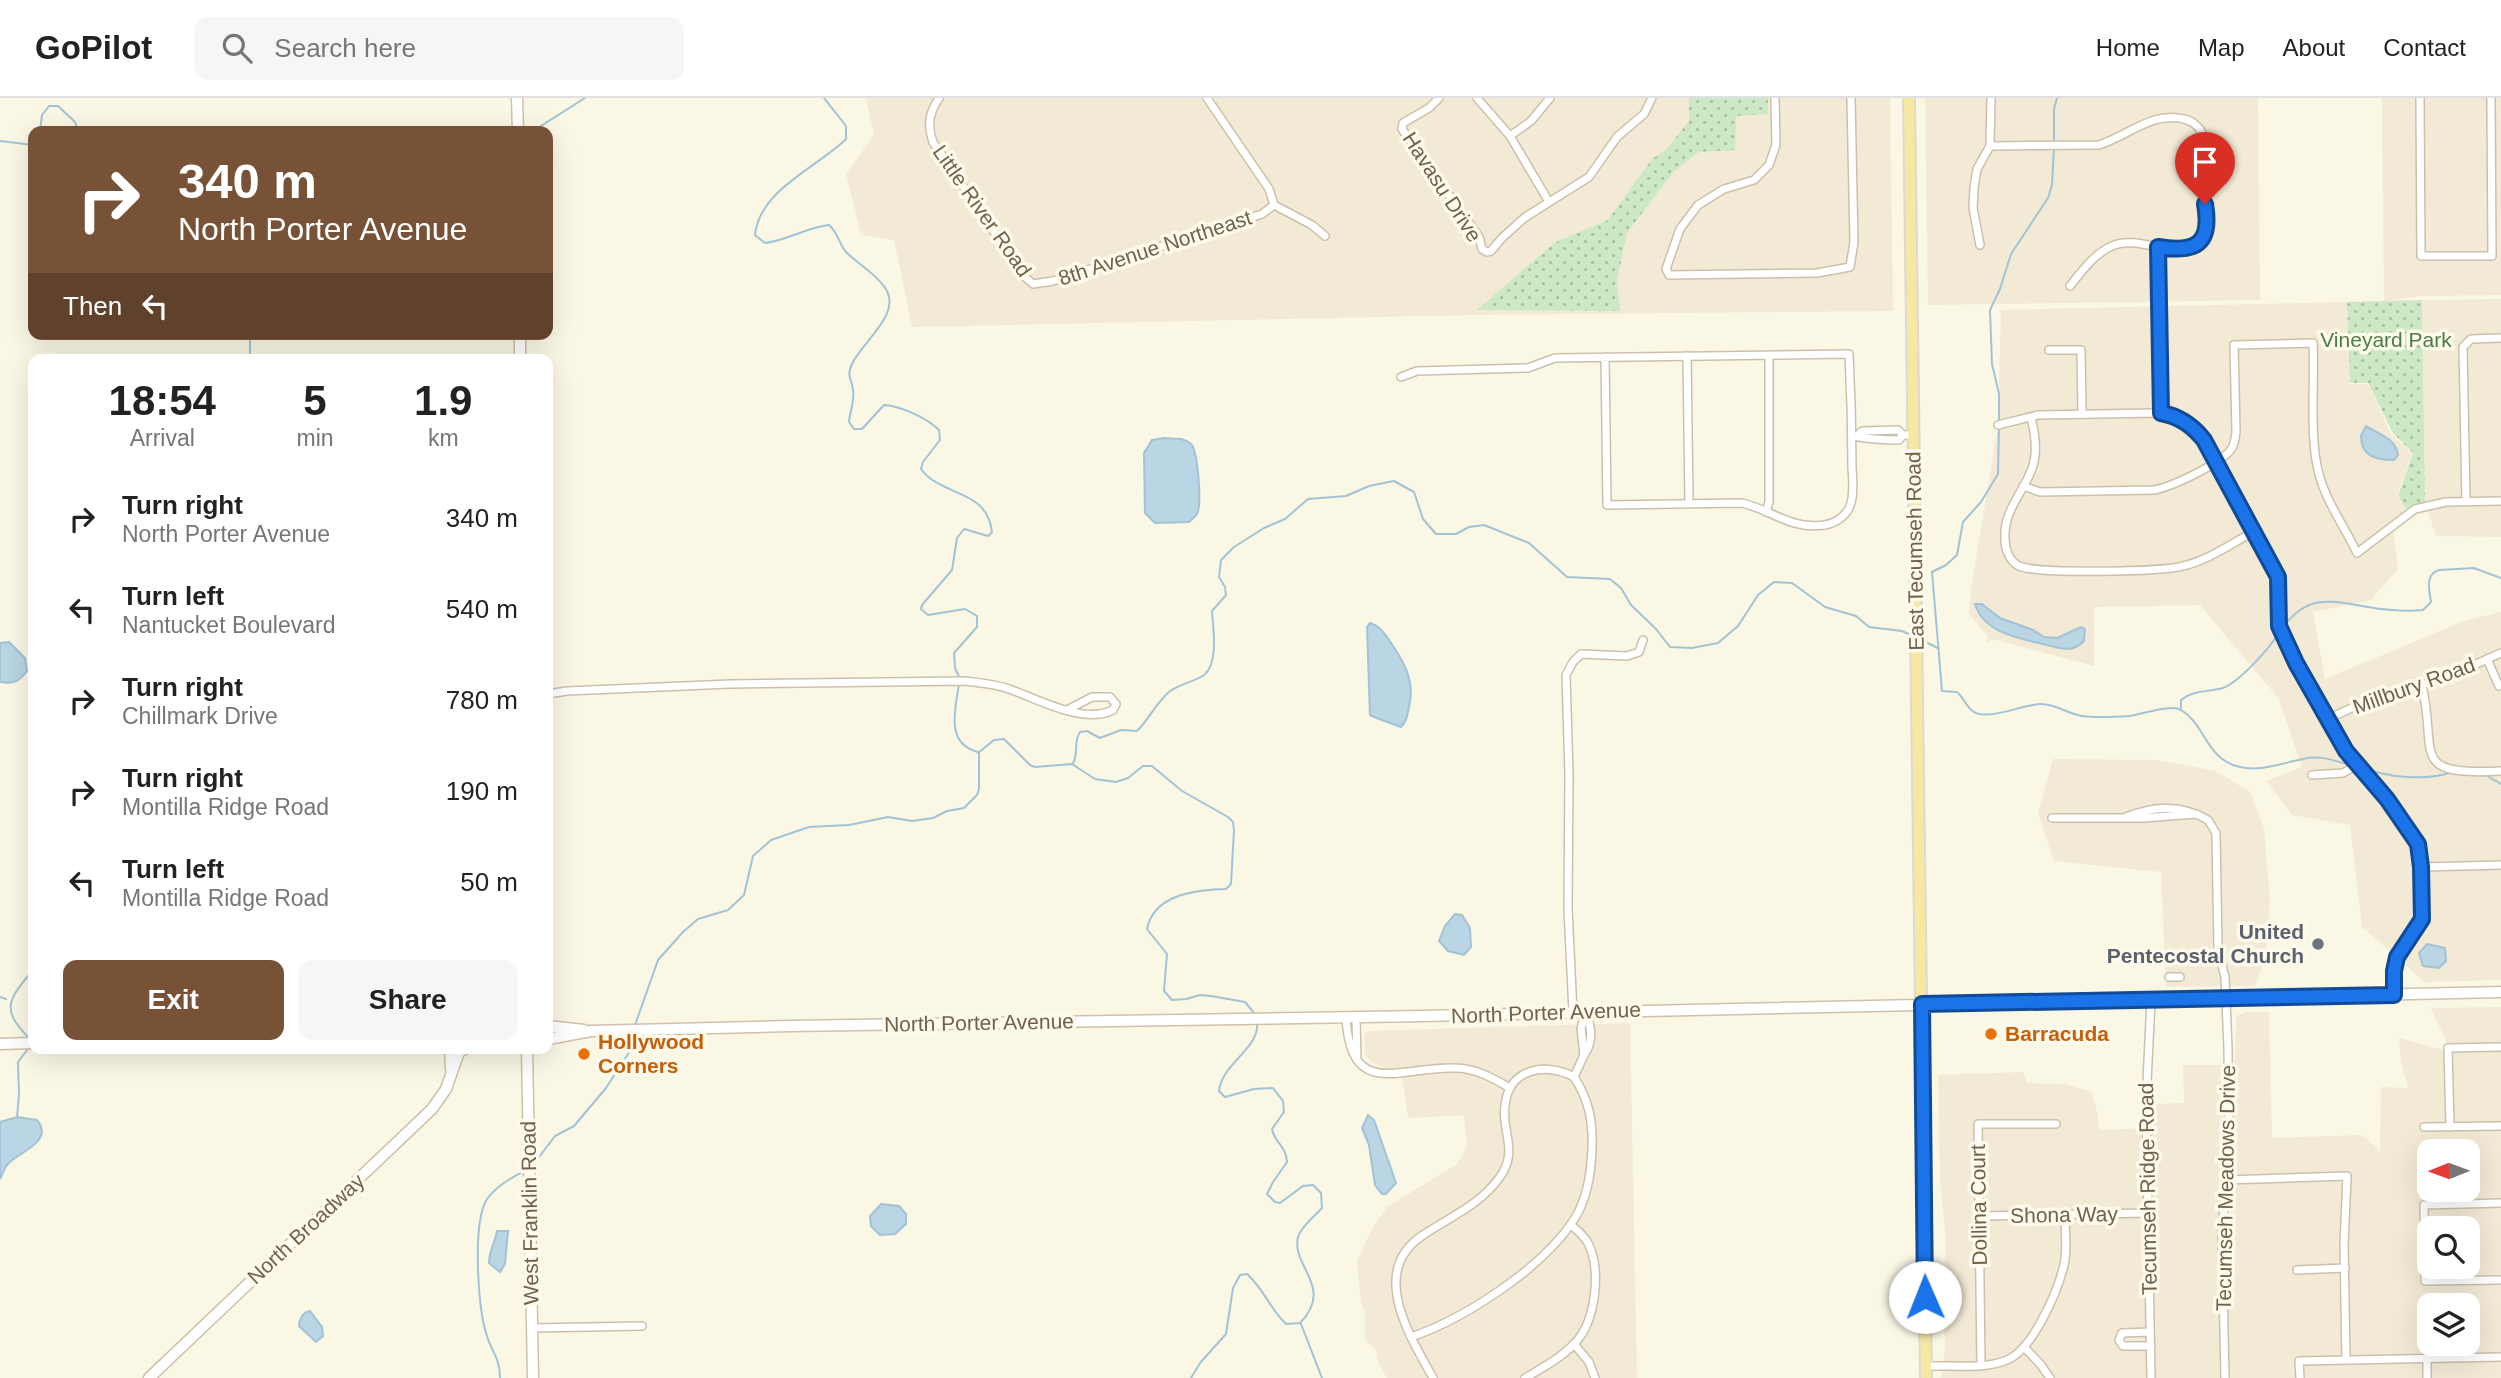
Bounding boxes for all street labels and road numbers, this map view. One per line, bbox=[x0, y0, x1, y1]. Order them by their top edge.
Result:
street label: Havasu Drive bbox=[1398, 128, 1486, 246]
street label: Little River Road bbox=[928, 141, 1036, 281]
street label: 8th Avenue Northeast bbox=[1055, 205, 1254, 290]
street label: East Tecumseh Road bbox=[1901, 451, 1928, 651]
street label: Millbury Road bbox=[2350, 653, 2478, 718]
street label: North Porter Avenue bbox=[1451, 998, 1641, 1027]
street label: North Porter Avenue bbox=[884, 1009, 1074, 1036]
street label: Tecumseh Meadows Drive bbox=[2212, 1065, 2239, 1311]
street label: Tecumseh Ridge Road bbox=[2134, 1083, 2161, 1295]
street label: West Franklin Road bbox=[516, 1121, 543, 1305]
street label: Dollina Court bbox=[1966, 1144, 1991, 1266]
street label: North Broadway bbox=[243, 1169, 369, 1288]
street label: Shona Way bbox=[2010, 1202, 2119, 1227]

